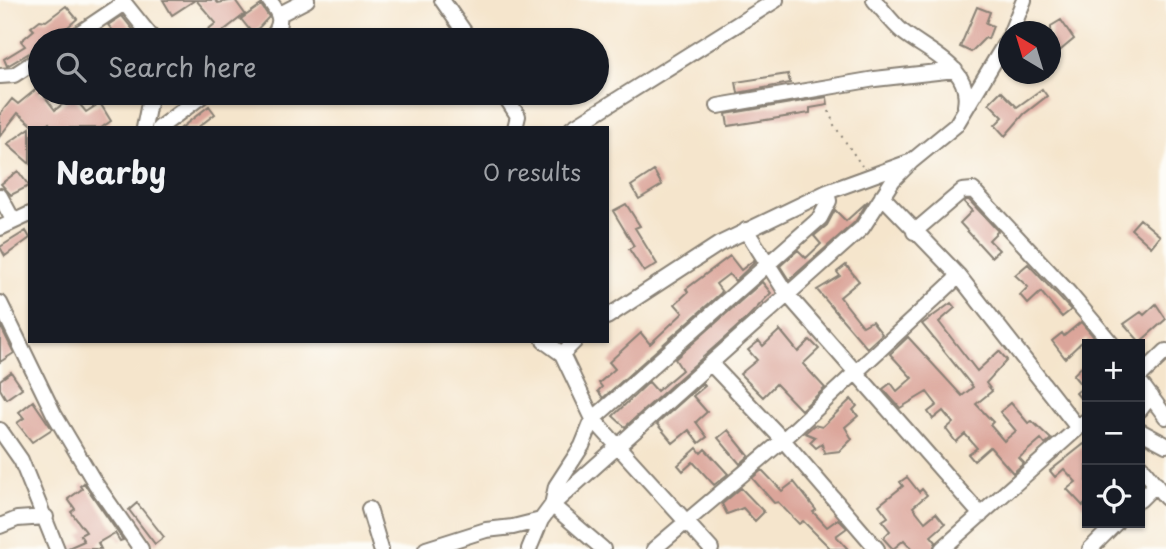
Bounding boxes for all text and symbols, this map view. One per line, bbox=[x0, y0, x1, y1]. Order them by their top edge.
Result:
north arrow bbox=[998, 21, 1061, 84]
search box bbox=[28, 28, 609, 105]
text: Search here bbox=[108, 47, 257, 86]
icon: search bbox=[52, 48, 90, 86]
text: Nearby bbox=[56, 149, 166, 194]
text: 0 results bbox=[483, 154, 581, 189]
map controls bbox=[1082, 339, 1145, 528]
button: + bbox=[1082, 339, 1145, 402]
button: − bbox=[1082, 402, 1145, 465]
button: locate bbox=[1082, 465, 1145, 528]

